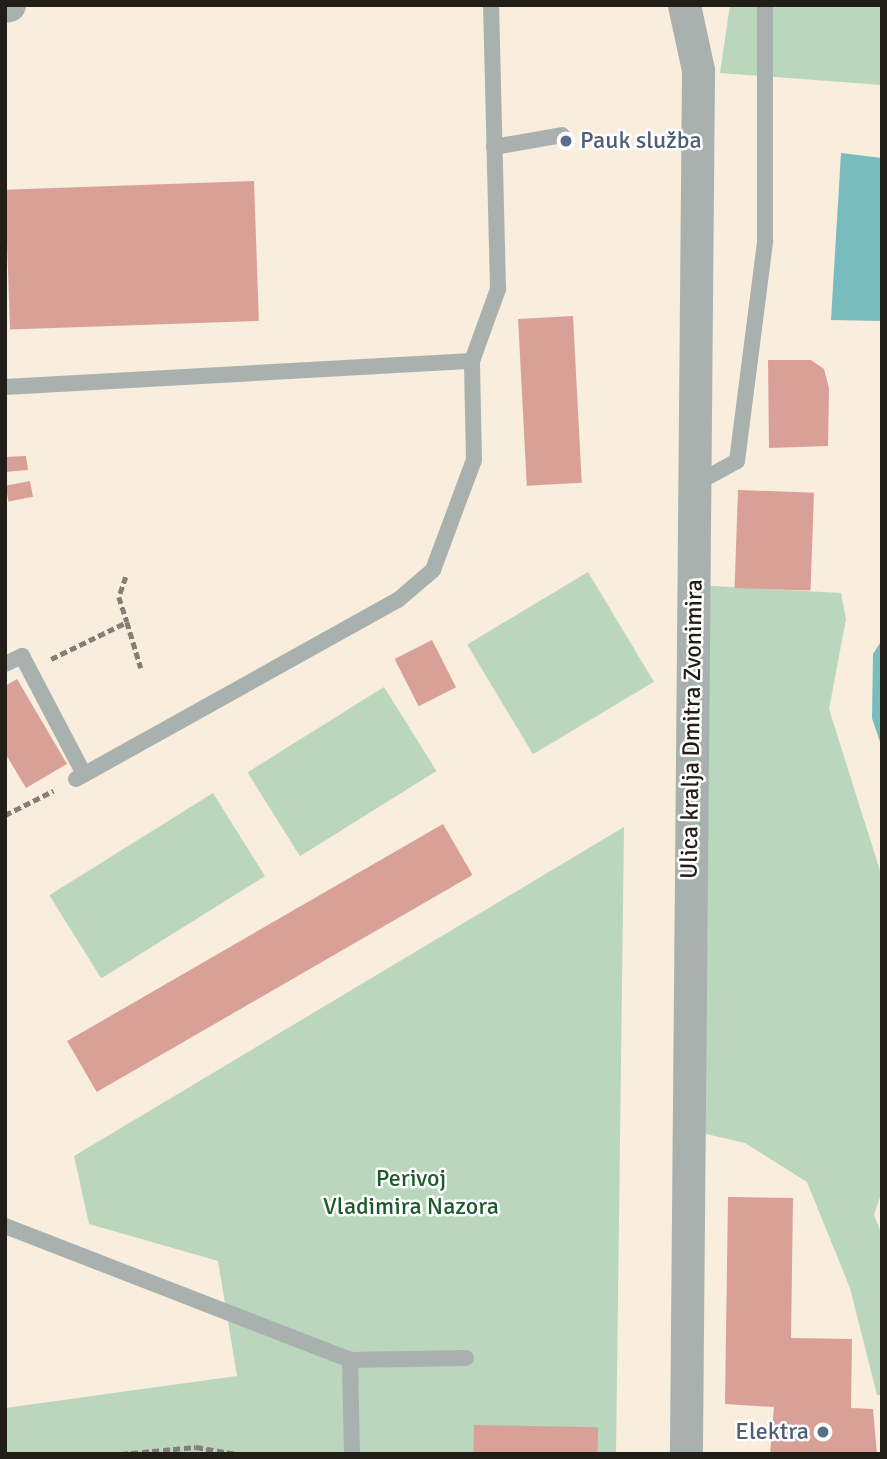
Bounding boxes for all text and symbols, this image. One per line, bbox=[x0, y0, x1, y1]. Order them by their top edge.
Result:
place label: Pauk služba bbox=[580, 127, 702, 155]
marker: Pauk služba bbox=[558, 133, 574, 149]
street label: Ulica kralja Dmitra Zvonimira bbox=[675, 579, 709, 879]
park label: Perivoj Vladimira Nazora bbox=[323, 1165, 499, 1221]
place label: Elektra bbox=[735, 1418, 809, 1446]
marker: Elektra bbox=[815, 1424, 831, 1440]

